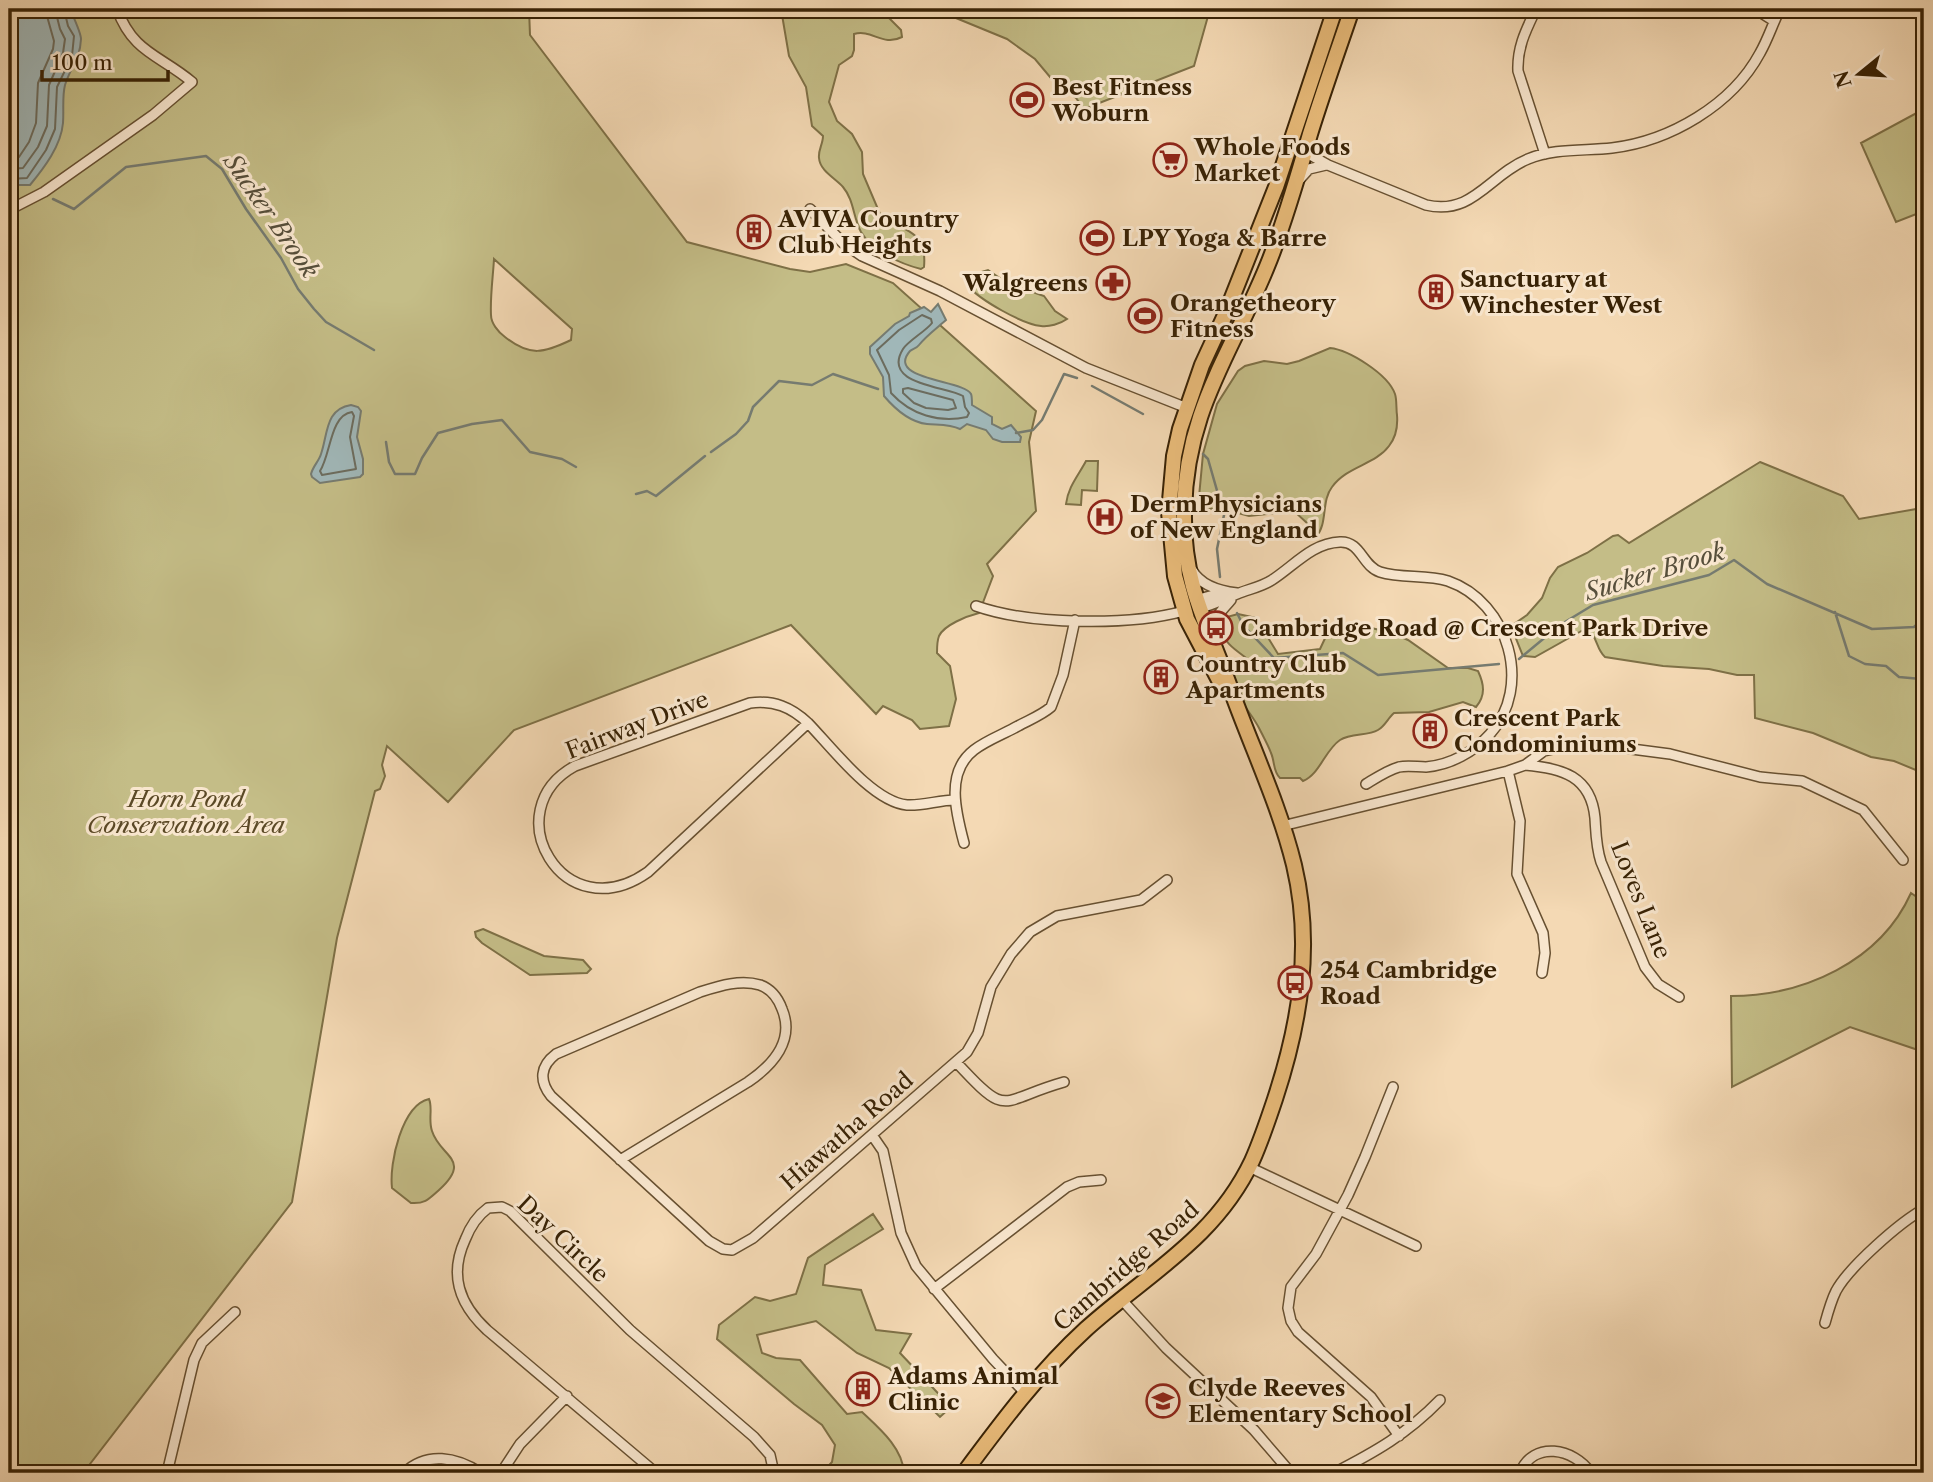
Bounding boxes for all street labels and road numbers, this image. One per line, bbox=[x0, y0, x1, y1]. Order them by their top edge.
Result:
street label: Fairway Drive bbox=[562, 685, 712, 765]
street label: Loves Lane bbox=[1605, 837, 1677, 963]
street label: Hiawatha Road bbox=[775, 1066, 919, 1196]
street label: Day Circle bbox=[512, 1190, 614, 1288]
street label: Cambridge Road bbox=[1047, 1195, 1205, 1337]

